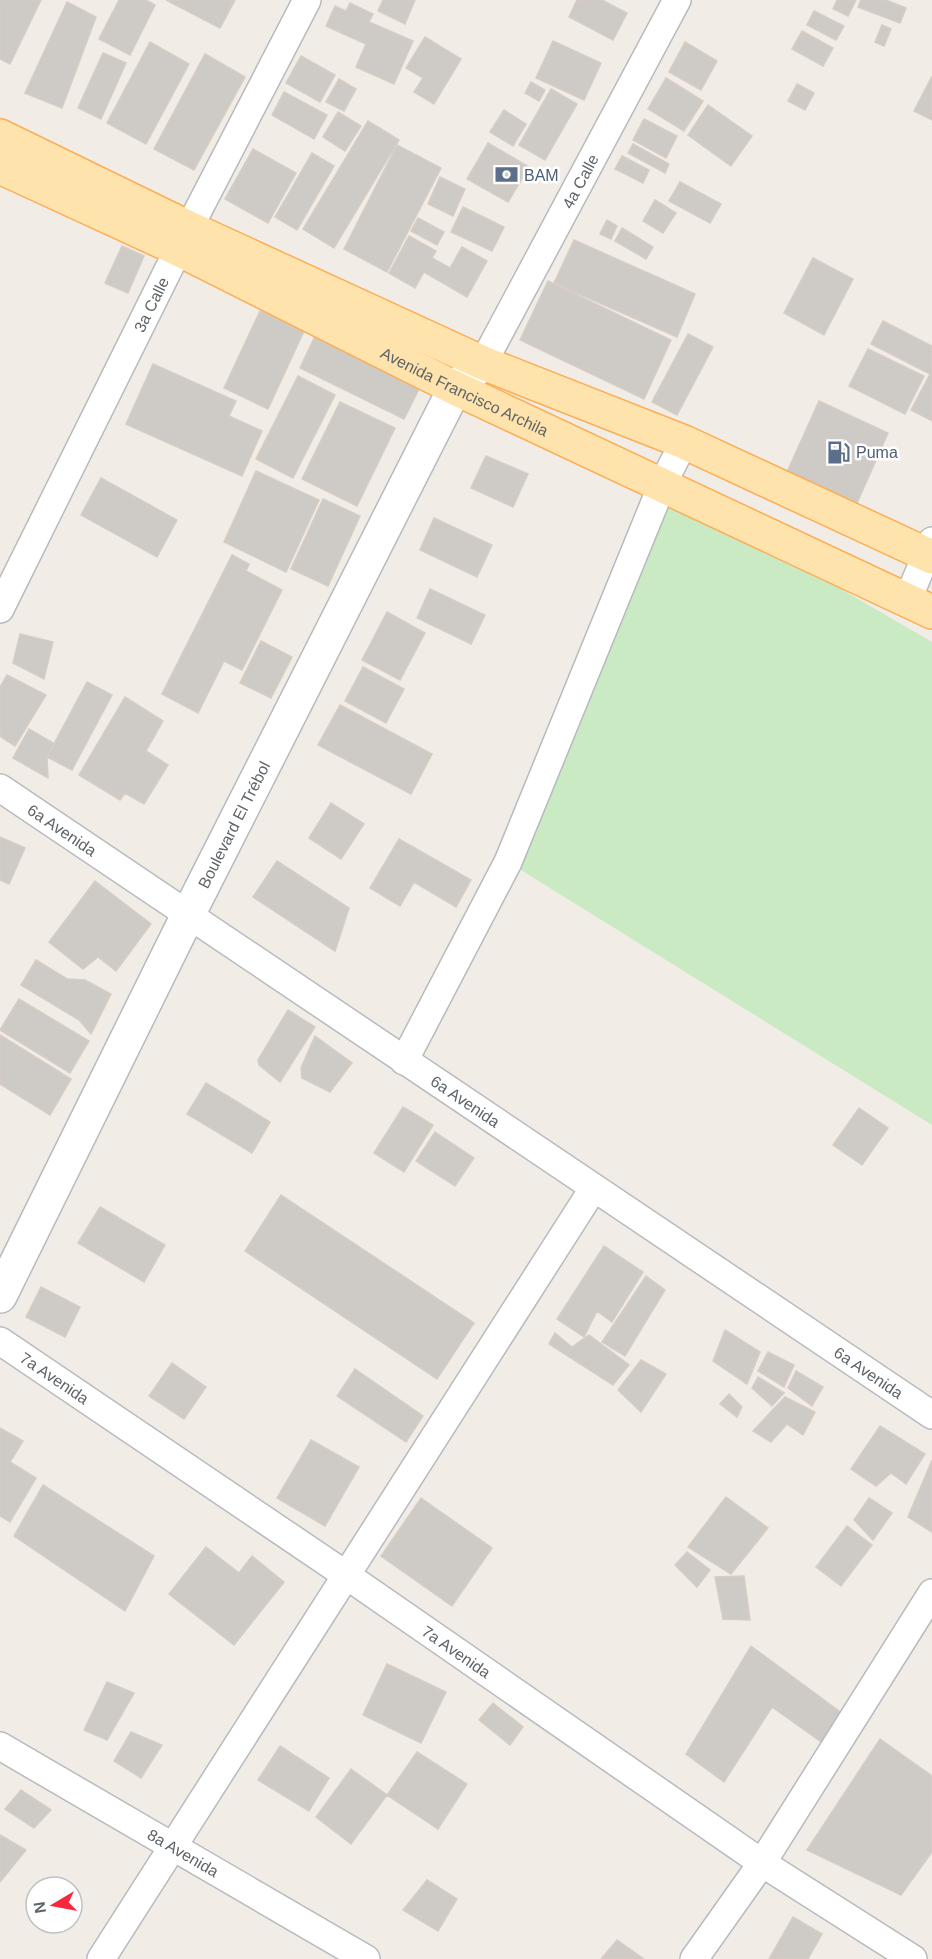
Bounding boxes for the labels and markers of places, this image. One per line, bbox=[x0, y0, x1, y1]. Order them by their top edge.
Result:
bank icon: BAM bbox=[493, 162, 519, 188]
place label: BAM bbox=[524, 167, 559, 184]
fuel station icon: Puma bbox=[825, 439, 851, 465]
place label: Puma bbox=[856, 444, 898, 461]

